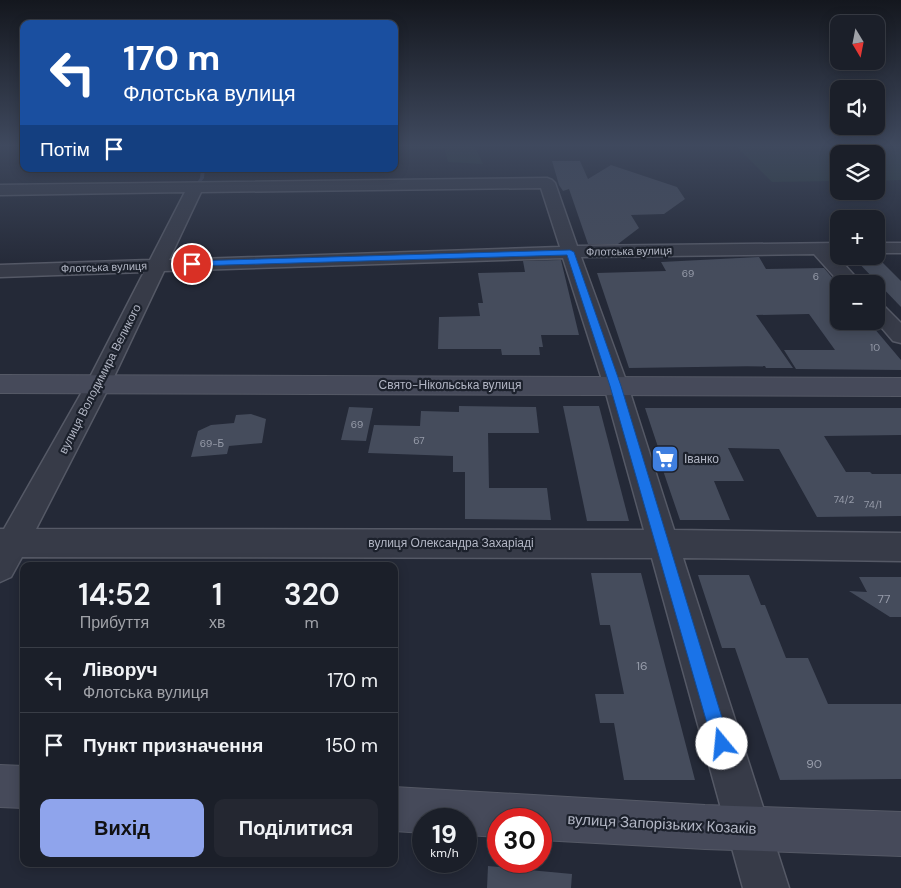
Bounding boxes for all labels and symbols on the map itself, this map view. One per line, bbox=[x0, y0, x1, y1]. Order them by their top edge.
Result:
north arrow bbox=[830, 15, 885, 70]
pin bbox=[171, 243, 213, 285]
street label: Флотська вулиця bbox=[586, 243, 672, 259]
street label: Флотська вулиця bbox=[61, 258, 147, 276]
house number: 69 bbox=[682, 267, 694, 280]
house number: 6 bbox=[813, 270, 819, 283]
street label: вулиця Володимира Великого bbox=[55, 301, 145, 457]
house number: 10 bbox=[870, 341, 880, 354]
street label: Свято-Нікольська вулиця bbox=[379, 377, 521, 393]
house number: 69 bbox=[351, 418, 363, 431]
house number: 67 bbox=[413, 434, 425, 447]
house number: 69-Б bbox=[200, 437, 225, 450]
supermarket icon: Іванко bbox=[650, 444, 680, 474]
place label: Іванко bbox=[684, 451, 719, 467]
house number: 74/2 bbox=[834, 493, 854, 506]
house number: 74/1 bbox=[864, 498, 882, 511]
street label: вулиця Олександра Захаріаді bbox=[368, 535, 534, 551]
house number: 77 bbox=[878, 591, 890, 607]
house number: 16 bbox=[636, 658, 648, 674]
position arrow bbox=[695, 717, 747, 769]
house number: 90 bbox=[806, 756, 822, 772]
speed limit sign: 30 bbox=[487, 808, 552, 873]
street label: вулиця Запорізьких Козаків bbox=[567, 809, 757, 839]

